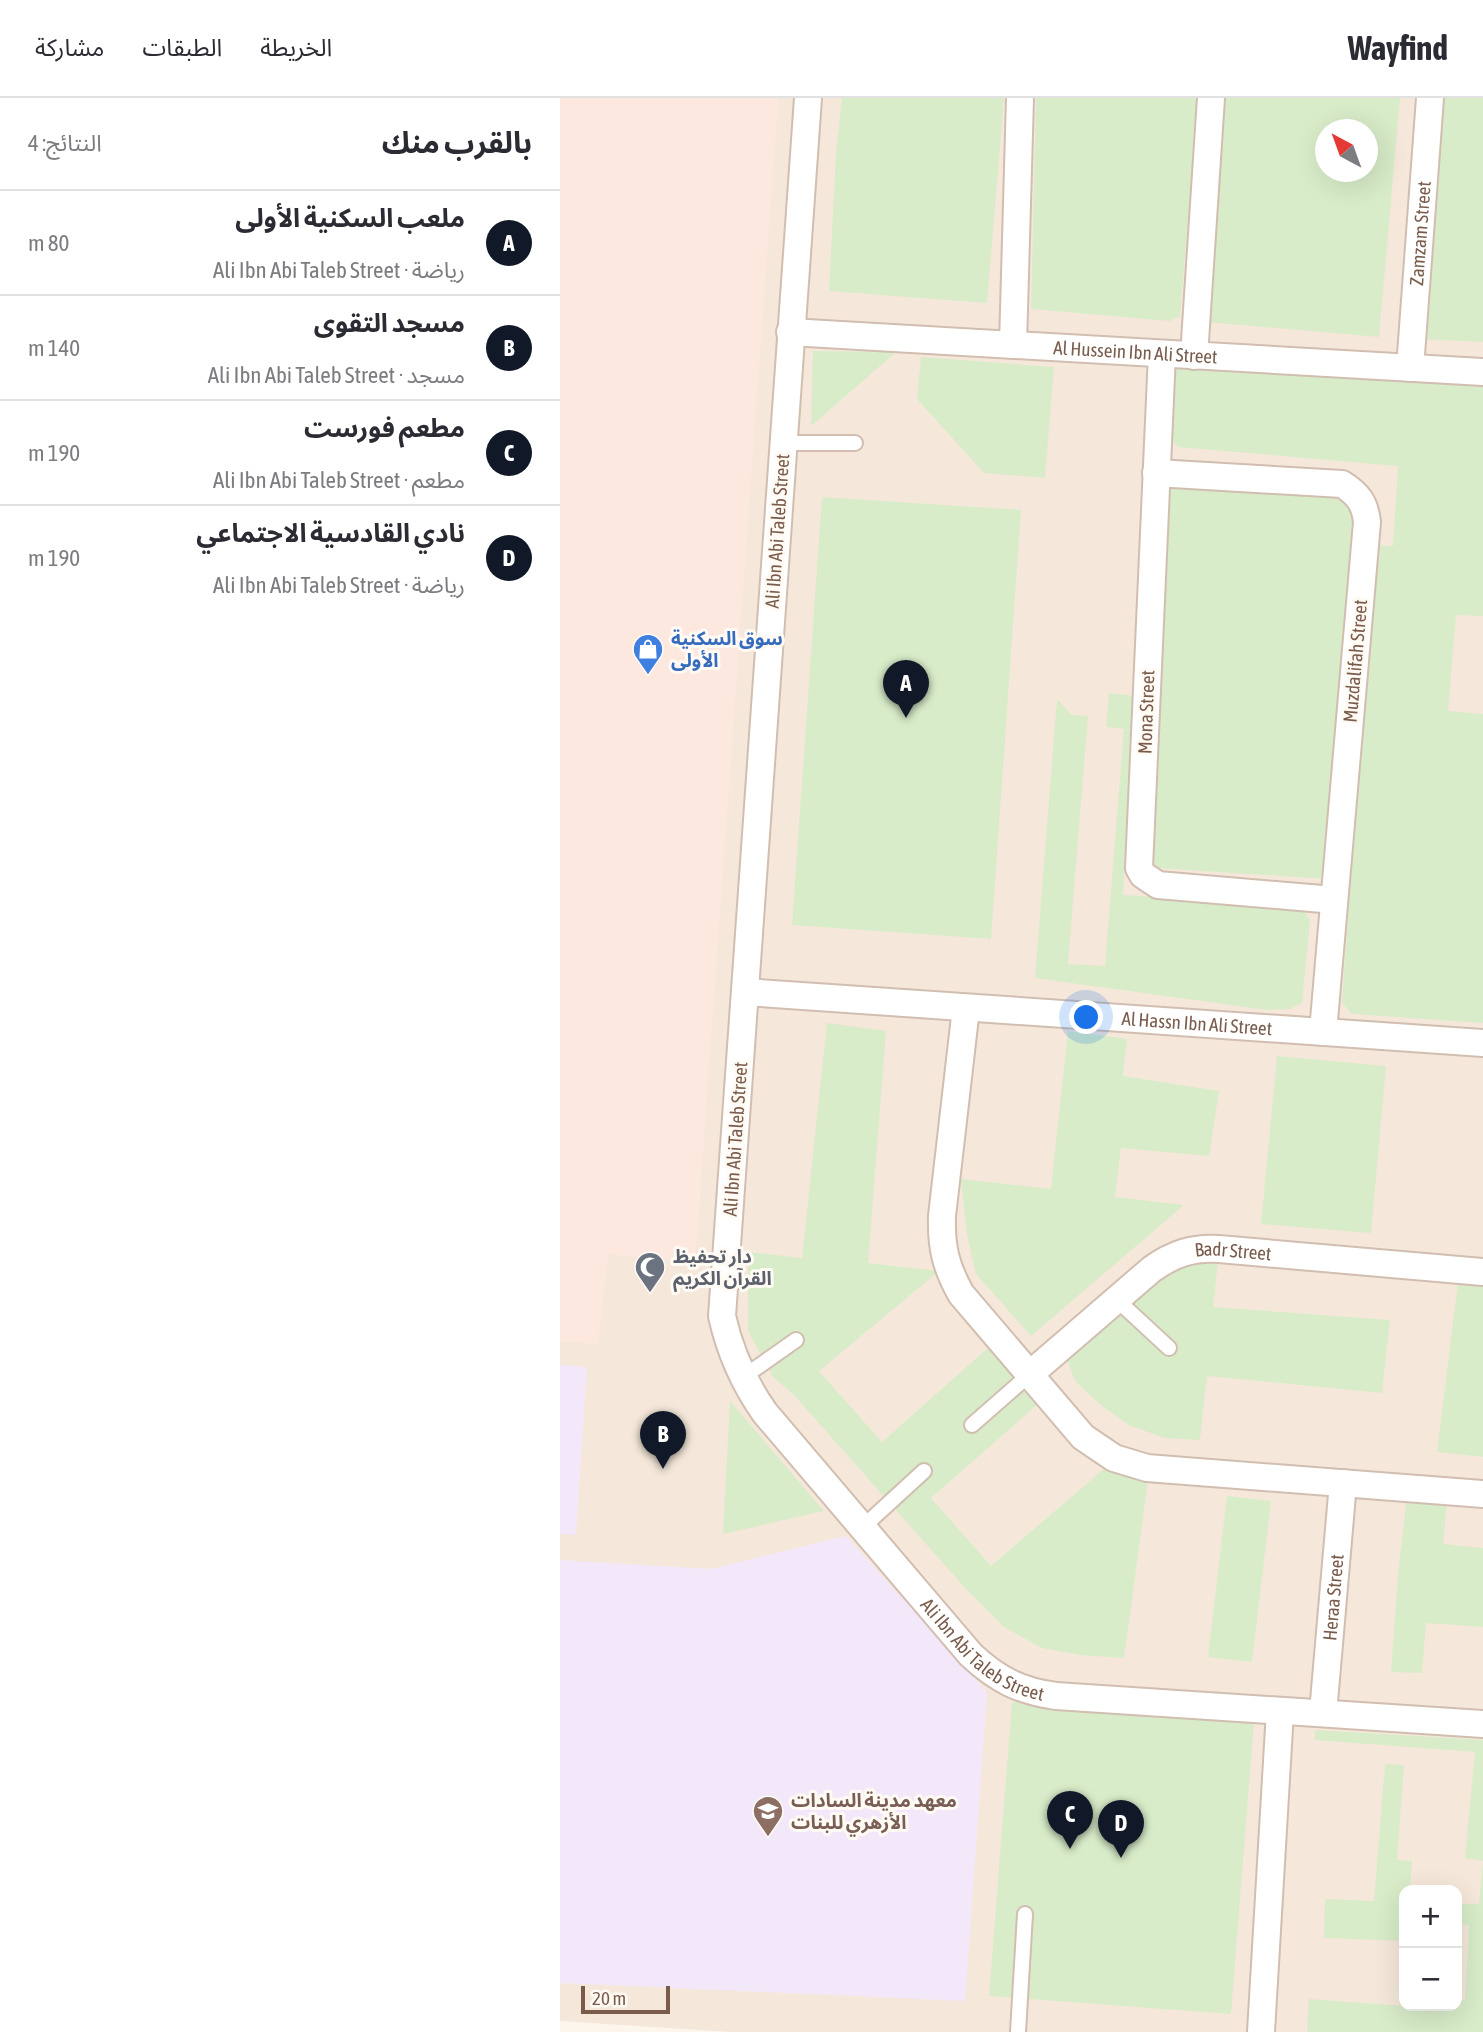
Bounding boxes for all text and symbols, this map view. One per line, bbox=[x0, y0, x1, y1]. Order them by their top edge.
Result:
text: Wayfind bbox=[1348, 29, 1448, 67]
text: مشاركة bbox=[35, 34, 104, 61]
text: الطبقات bbox=[142, 34, 222, 61]
text: الخريطة bbox=[260, 34, 332, 61]
north arrow bbox=[1315, 119, 1378, 182]
text: بالقرب منك bbox=[382, 125, 532, 159]
text: النتائج: 4 bbox=[28, 130, 102, 156]
street label: Zamzam Street bbox=[1405, 180, 1435, 286]
text: ملعب السكنية الأولى bbox=[235, 203, 465, 233]
text: 80 m bbox=[28, 230, 69, 256]
text: A bbox=[503, 230, 515, 256]
text: رياضة · Ali Ibn Abi Taleb Street bbox=[213, 257, 465, 283]
text: مسجد التقوى bbox=[314, 308, 465, 338]
text: 140 m bbox=[28, 335, 80, 361]
text: B bbox=[504, 335, 514, 361]
street label: Al Hussein Ibn Ali Street bbox=[1053, 336, 1218, 368]
text: مسجد · Ali Ibn Abi Taleb Street bbox=[208, 362, 465, 388]
text: مطعم فورست bbox=[304, 413, 465, 443]
text: 190 m bbox=[28, 440, 80, 466]
text: C bbox=[504, 440, 514, 466]
street label: Ali Ibn Abi Taleb Street bbox=[761, 453, 793, 609]
text: مطعم · Ali Ibn Abi Taleb Street bbox=[213, 467, 465, 493]
text: نادي القادسية الاجتماعي bbox=[196, 518, 465, 548]
text: 190 m bbox=[28, 545, 80, 571]
text: D bbox=[503, 545, 515, 571]
text: رياضة · Ali Ibn Abi Taleb Street bbox=[213, 572, 465, 598]
street label: Muzdalifah Street bbox=[1339, 599, 1371, 723]
place label: سوق السكنية الأولى bbox=[671, 627, 783, 671]
shop icon: سوق السكنية الأولى bbox=[631, 632, 665, 676]
pin: A bbox=[883, 660, 929, 718]
street label: Mona Street bbox=[1134, 670, 1158, 754]
your location bbox=[1069, 1000, 1103, 1034]
street label: Al Hassn Ibn Ali Street bbox=[1121, 1007, 1273, 1039]
street label: Ali Ibn Abi Taleb Street bbox=[719, 1061, 751, 1217]
street label: Badr Street bbox=[1193, 1238, 1272, 1265]
place label: دار تحفيظ القرآن الكريم bbox=[673, 1245, 772, 1293]
mosque icon: دار تحفيظ القرآن الكريم bbox=[633, 1250, 667, 1294]
pin: B bbox=[640, 1411, 686, 1469]
street label: Heraa Street bbox=[1318, 1553, 1348, 1642]
street label: Ali Ibn Abi Taleb Street bbox=[916, 1594, 1046, 1705]
place label: معهد مدينة السادات الأزهري للبنات bbox=[791, 1789, 957, 1837]
pin: C bbox=[1047, 1791, 1093, 1849]
school or university icon: معهد مدينة السادات الأزهري للبنات bbox=[751, 1794, 785, 1838]
pin: D bbox=[1098, 1800, 1144, 1858]
map controls bbox=[1399, 1885, 1462, 2011]
button: + bbox=[1399, 1885, 1462, 1948]
button: − bbox=[1399, 1948, 1462, 2011]
scale bar bbox=[581, 1983, 670, 2015]
text: 20 m bbox=[592, 1987, 626, 2009]

